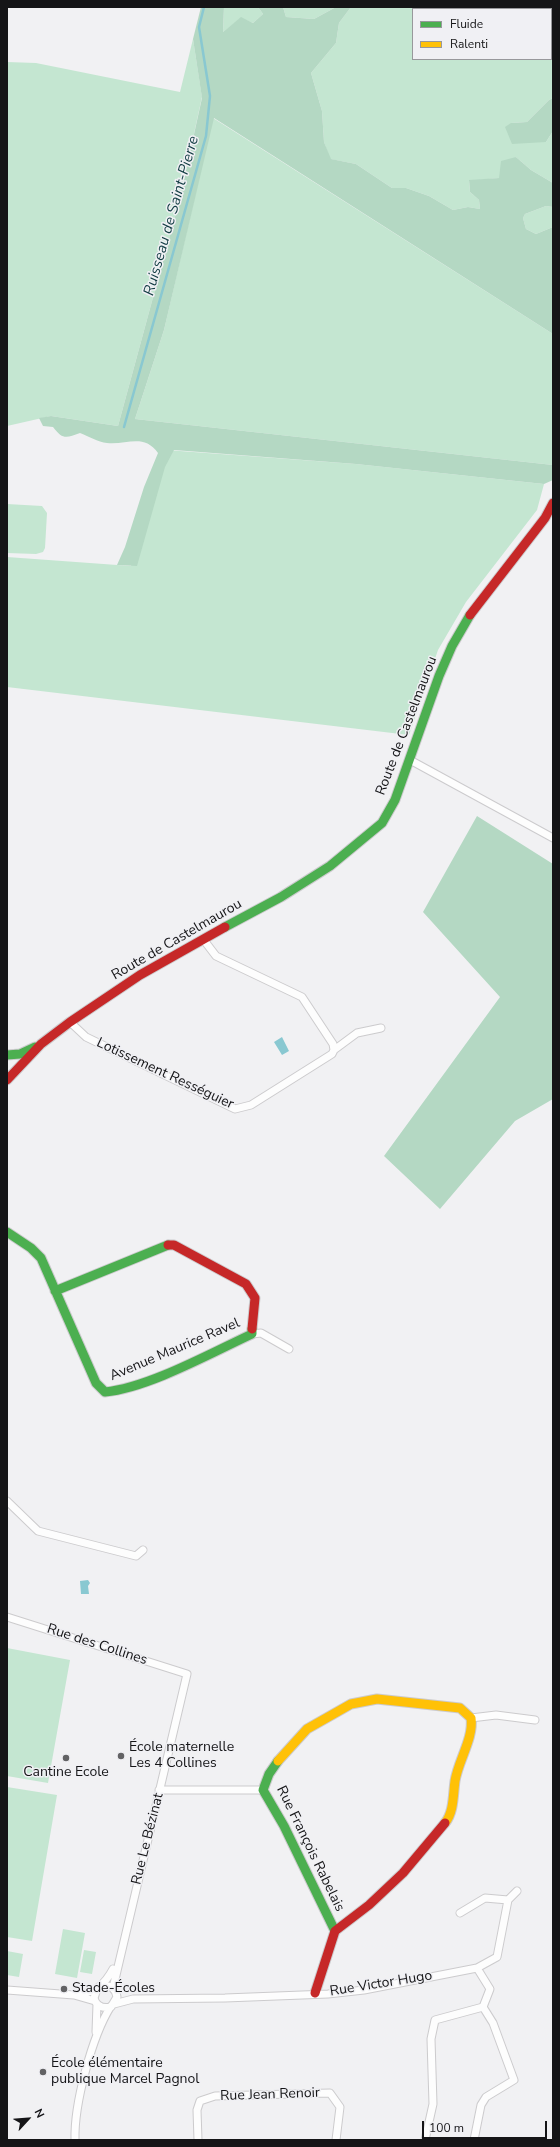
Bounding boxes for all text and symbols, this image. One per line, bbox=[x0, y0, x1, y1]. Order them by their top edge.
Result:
legend bbox=[412, 8, 552, 60]
text: Fluide bbox=[450, 16, 483, 32]
text: Ralenti bbox=[450, 36, 488, 52]
water label: Ruisseau de Saint-Pierre bbox=[141, 134, 203, 298]
street label: Route de Castelmaurou bbox=[373, 654, 441, 798]
street label: Route de Castelmaurou bbox=[109, 896, 245, 984]
street label: Lotissement Rességuier bbox=[94, 1035, 236, 1113]
street label: Avenue Maurice Ravel bbox=[108, 1315, 242, 1385]
street label: Rue des Collines bbox=[45, 1621, 149, 1669]
place label: École maternelle Les 4 Collines bbox=[129, 1740, 234, 1772]
marker: École maternelle Les 4 Collines bbox=[116, 1751, 126, 1761]
marker: Cantine Ecole bbox=[61, 1753, 71, 1763]
place label: Cantine Ecole bbox=[23, 1765, 109, 1781]
street label: Rue François Rabelais bbox=[272, 1783, 348, 1915]
street label: Rue Le Bézinat bbox=[129, 1791, 167, 1887]
street label: Rue Victor Hugo bbox=[329, 1968, 433, 2000]
place label: Stade-Écoles bbox=[72, 1981, 155, 1997]
marker: Stade-Écoles bbox=[59, 1984, 69, 1994]
place label: École élémentaire publique Marcel Pagnol bbox=[51, 2056, 200, 2088]
marker: École élémentaire publique Marcel Pagnol bbox=[38, 2067, 48, 2077]
street label: Rue Jean Renoir bbox=[220, 2085, 320, 2105]
north arrow bbox=[8, 2099, 48, 2139]
text: N bbox=[31, 2107, 48, 2121]
scale bar bbox=[424, 2113, 549, 2139]
text: 100 m bbox=[429, 2120, 464, 2136]

